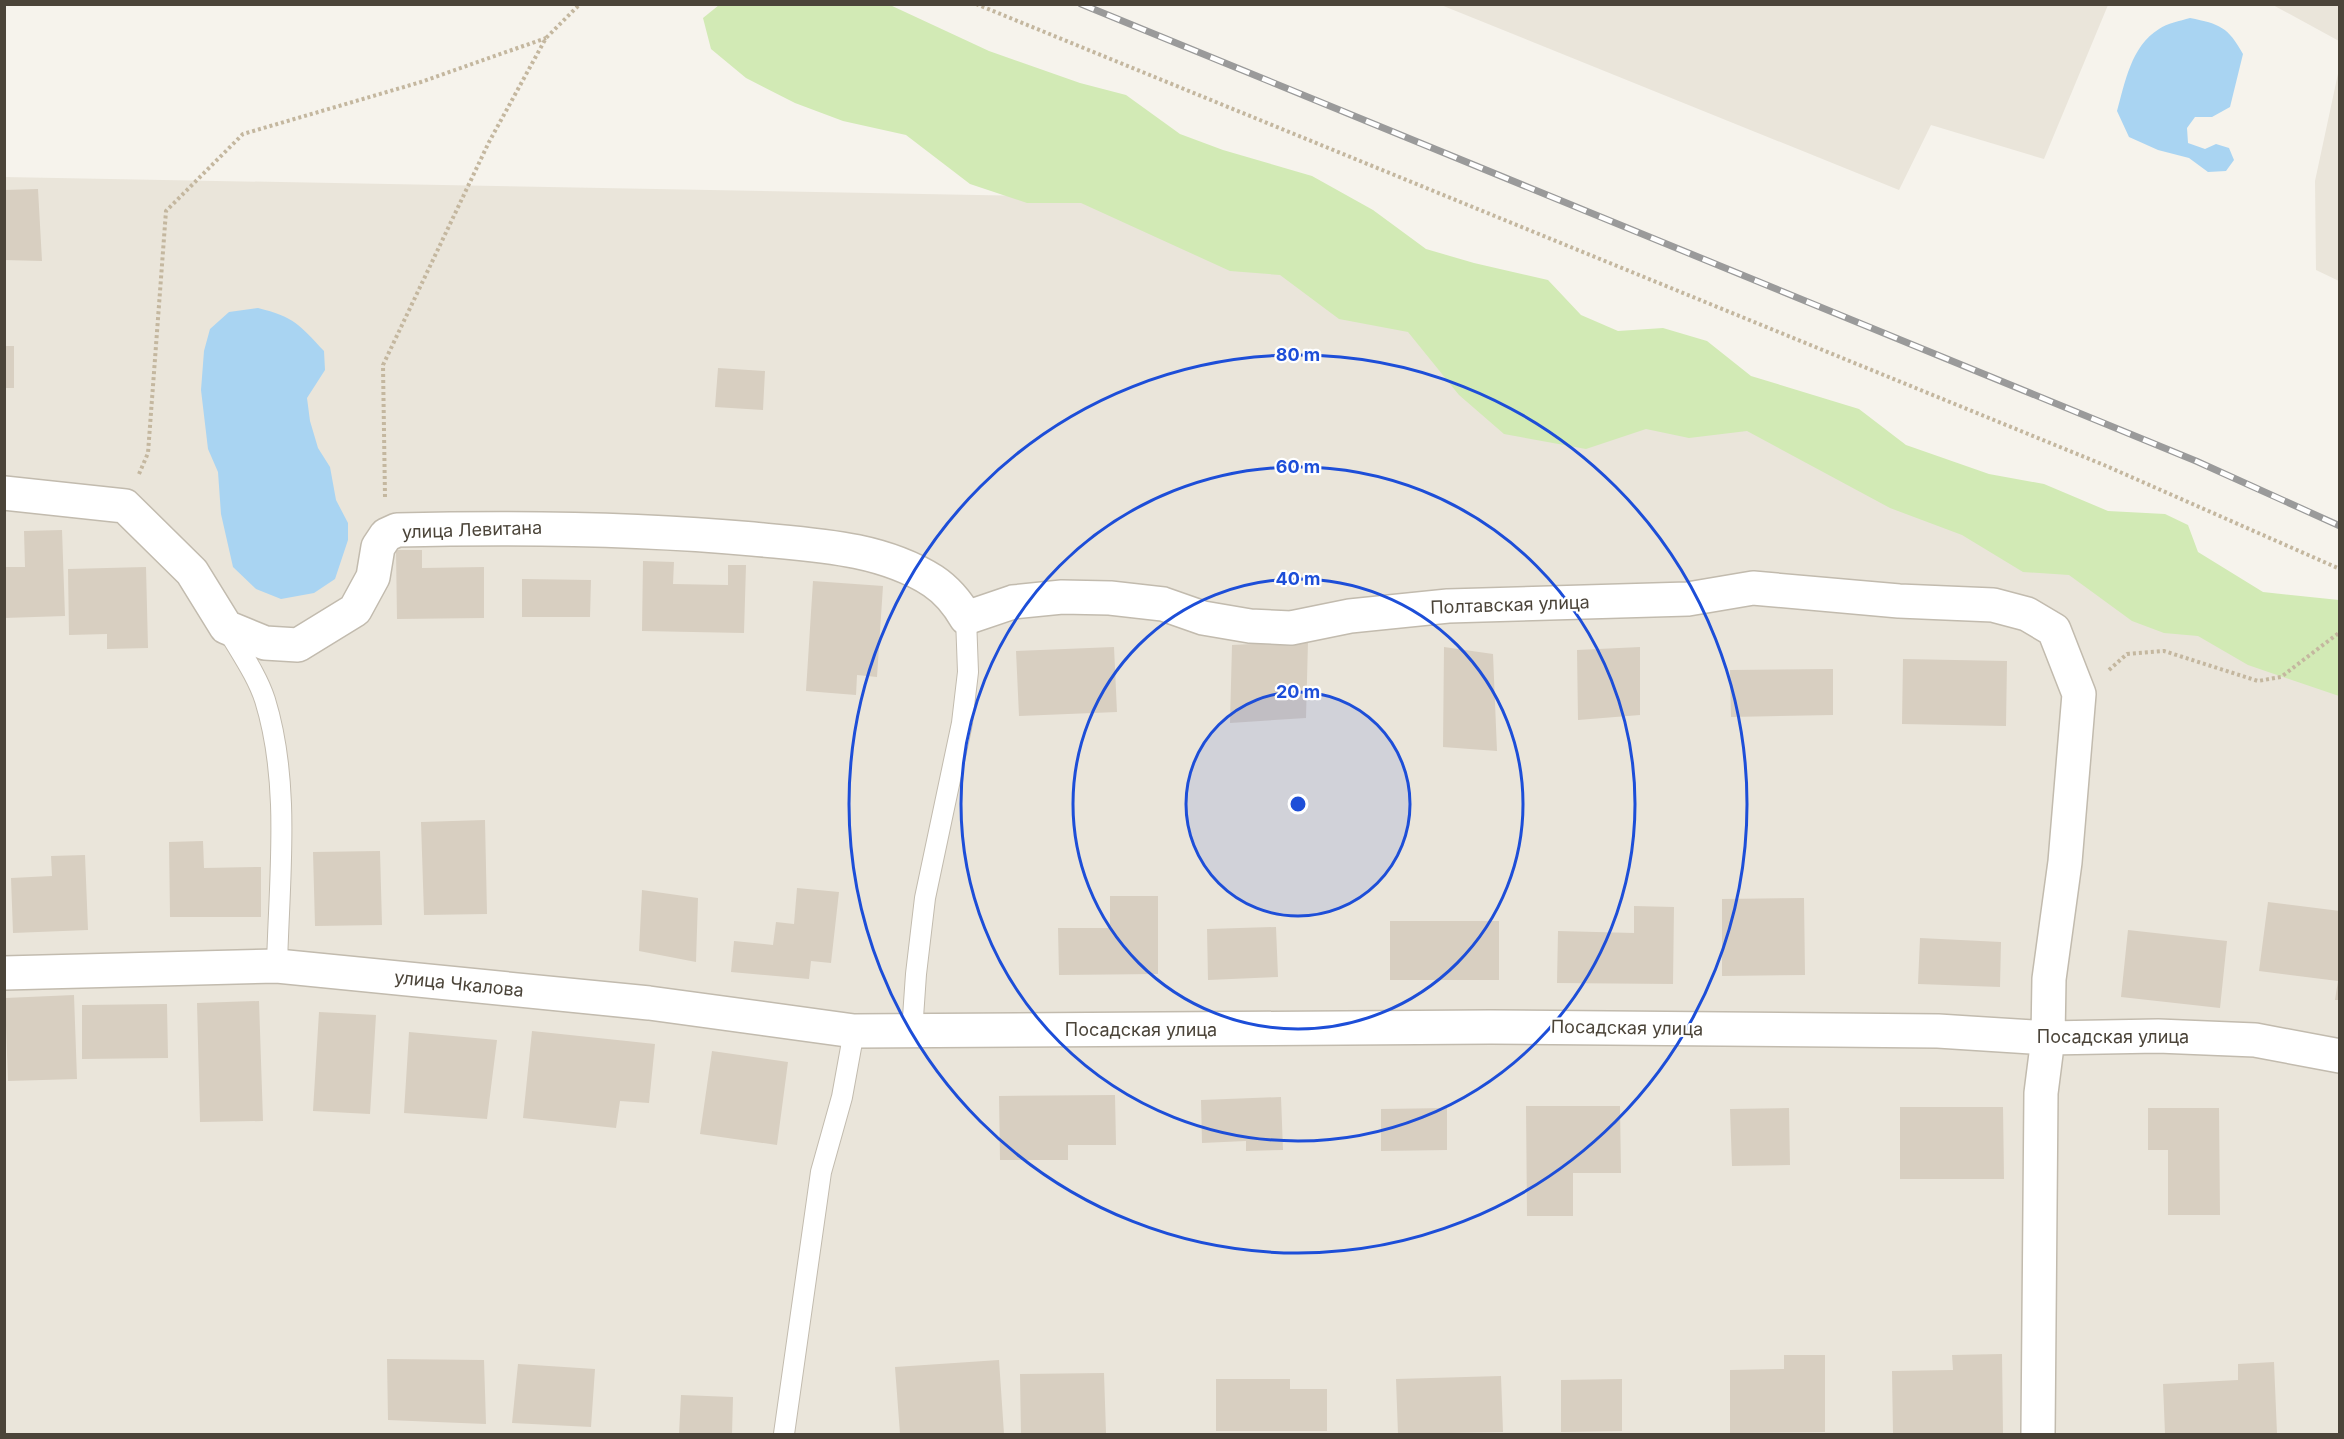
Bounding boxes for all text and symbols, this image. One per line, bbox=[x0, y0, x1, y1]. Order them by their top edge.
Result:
text: 80 m bbox=[1276, 344, 1320, 365]
text: 60 m bbox=[1276, 456, 1320, 477]
street label: улица Левитана bbox=[402, 517, 542, 542]
text: 40 m bbox=[1276, 568, 1321, 589]
street label: Полтавская улица bbox=[1430, 591, 1590, 618]
text: 20 m bbox=[1276, 681, 1320, 702]
centre of rings bbox=[1288, 794, 1308, 814]
street label: улица Чкалова bbox=[393, 966, 525, 1001]
street label: Посадская улица bbox=[1551, 1016, 1703, 1039]
street label: Посадская улица bbox=[1065, 1019, 1217, 1040]
street label: Посадская улица bbox=[2037, 1026, 2189, 1047]

